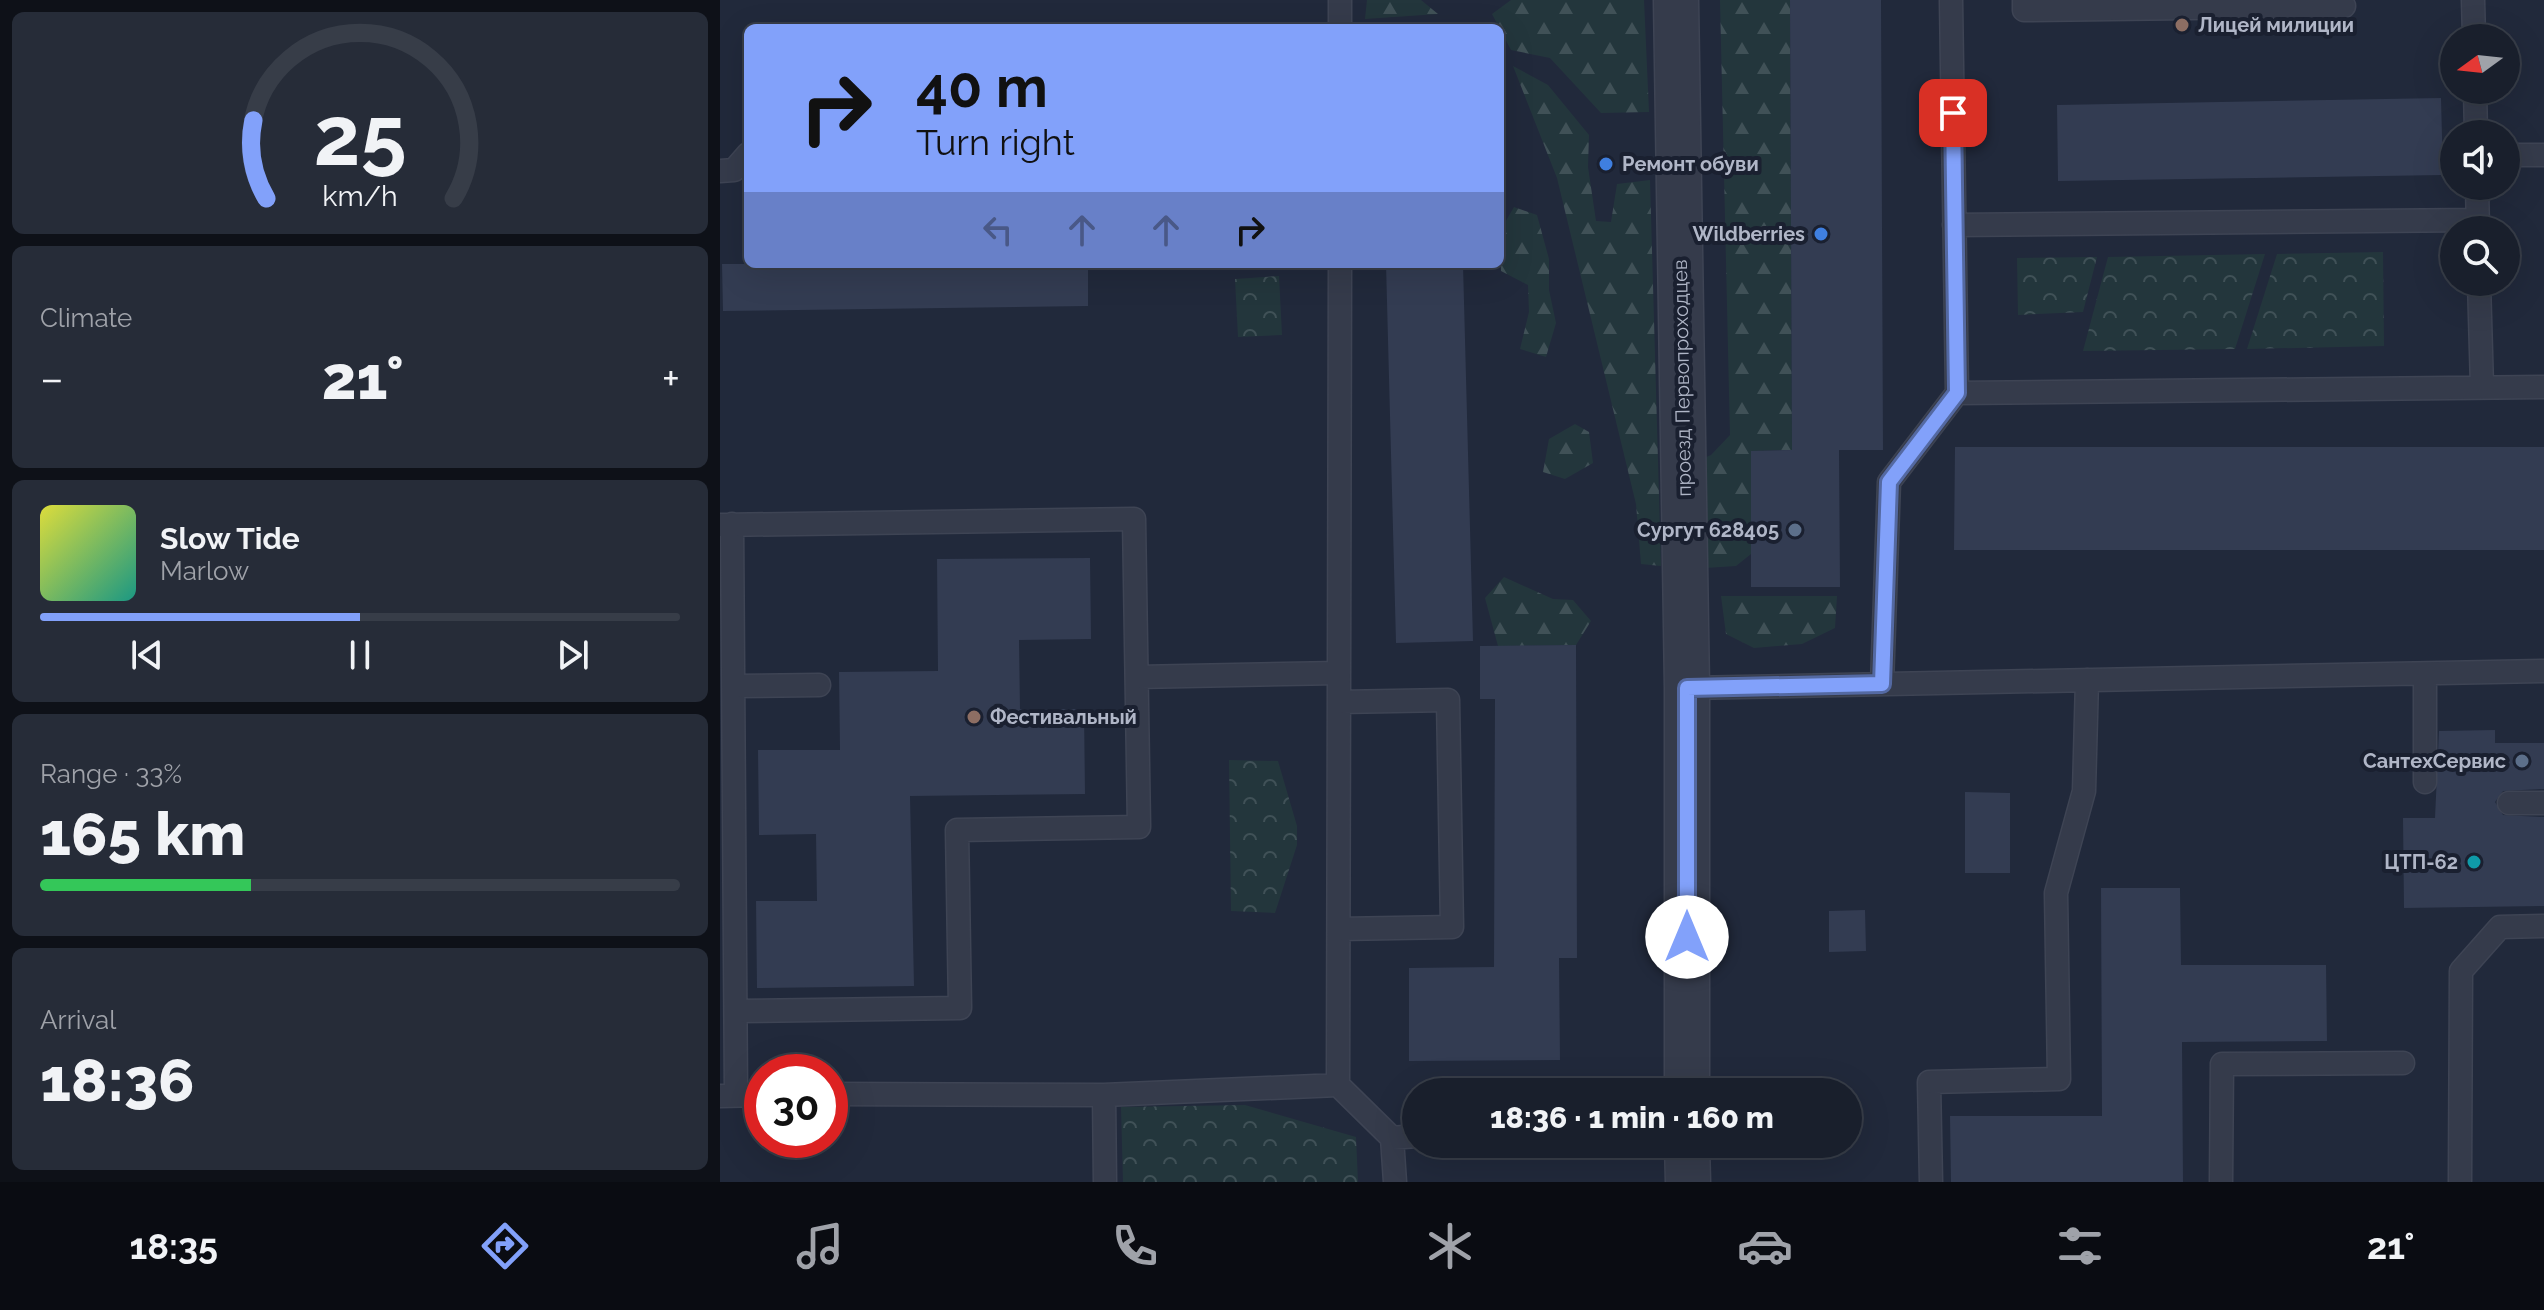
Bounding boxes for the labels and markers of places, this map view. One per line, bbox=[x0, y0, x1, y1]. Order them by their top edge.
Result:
place label: Лицей милиции bbox=[2198, 13, 2354, 37]
marker: Лицей милиции bbox=[2173, 16, 2191, 34]
pin bbox=[1919, 79, 1987, 147]
place label: Ремонт обуви bbox=[1622, 152, 1759, 176]
marker: Ремонт обуви bbox=[1597, 155, 1615, 173]
place label: Wildberries bbox=[1693, 222, 1805, 246]
marker: Wildberries bbox=[1812, 225, 1830, 243]
place label: Сургут 628405 bbox=[1637, 518, 1779, 542]
marker: Сургут 628405 bbox=[1786, 521, 1804, 539]
place label: Фестивальный bbox=[990, 705, 1137, 729]
marker: Фестивальный bbox=[965, 708, 983, 726]
place label: СантехСервис bbox=[2363, 749, 2506, 773]
marker: СантехСервис bbox=[2513, 752, 2531, 770]
place label: ЦТП-62 bbox=[2384, 850, 2458, 874]
marker: ЦТП-62 bbox=[2465, 853, 2483, 871]

